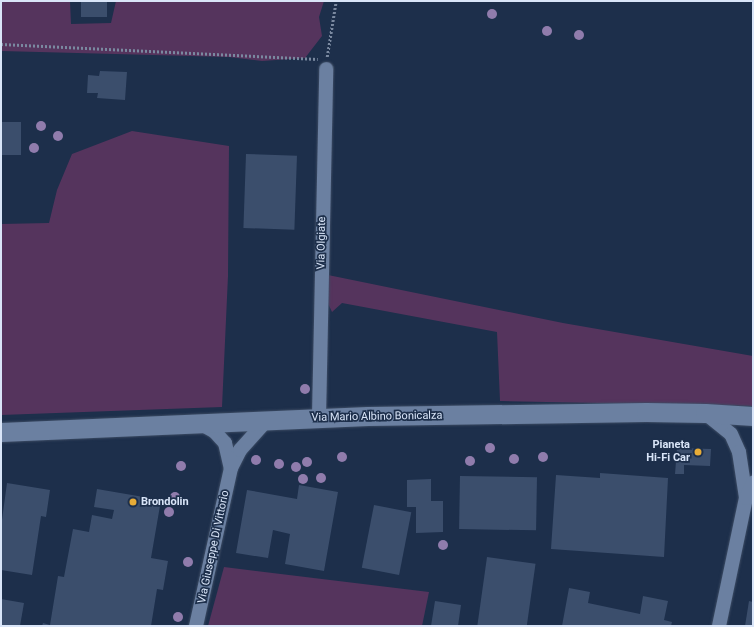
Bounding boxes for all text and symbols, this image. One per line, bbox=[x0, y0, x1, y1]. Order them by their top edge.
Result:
street label: Via Olgiate bbox=[315, 216, 329, 270]
street label: Via Mario Albino Bonicalza bbox=[311, 409, 443, 425]
place label: Pianeta Hi-Fi Car bbox=[646, 439, 690, 465]
marker: Pianeta Hi-Fi Car bbox=[693, 447, 703, 457]
street label: Via Giuseppe Di Vittorio bbox=[196, 489, 232, 605]
place label: Brondolin bbox=[141, 495, 189, 509]
marker: Brondolin bbox=[128, 497, 138, 507]

